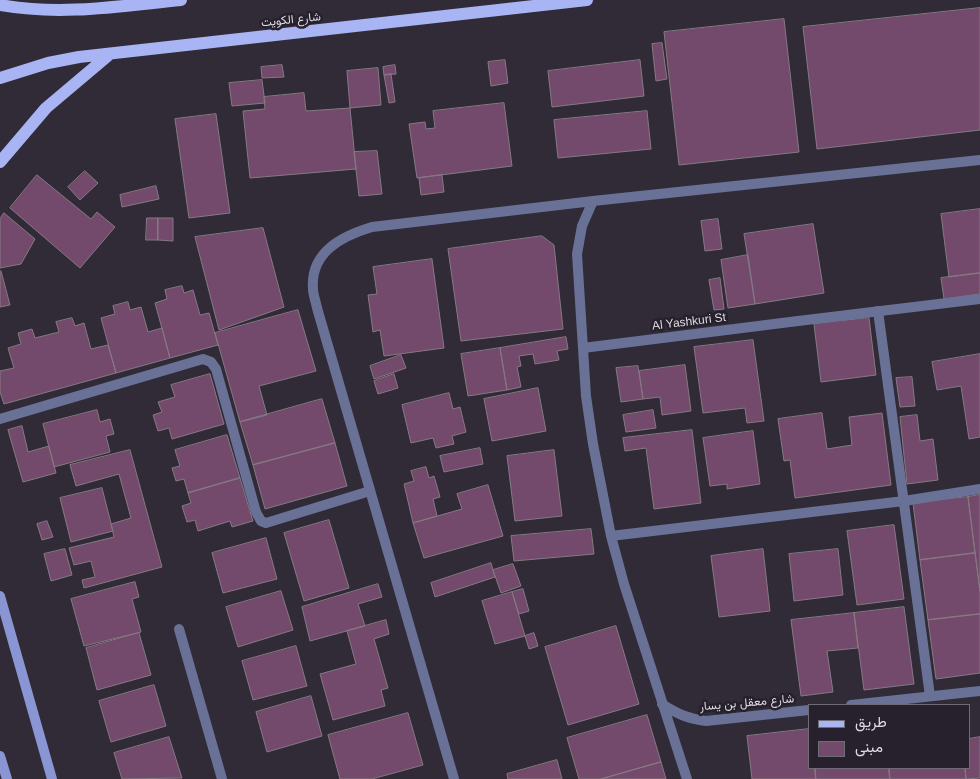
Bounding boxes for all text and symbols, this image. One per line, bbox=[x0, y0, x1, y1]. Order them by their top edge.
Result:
street label: شارع الكويت bbox=[260, 10, 322, 30]
street label: Al Yashkuri St bbox=[651, 310, 727, 334]
street label: شارع معقل بن يسار bbox=[699, 692, 795, 714]
legend bbox=[808, 704, 970, 769]
text: طريق bbox=[855, 713, 887, 730]
text: مبنى bbox=[855, 738, 883, 755]

